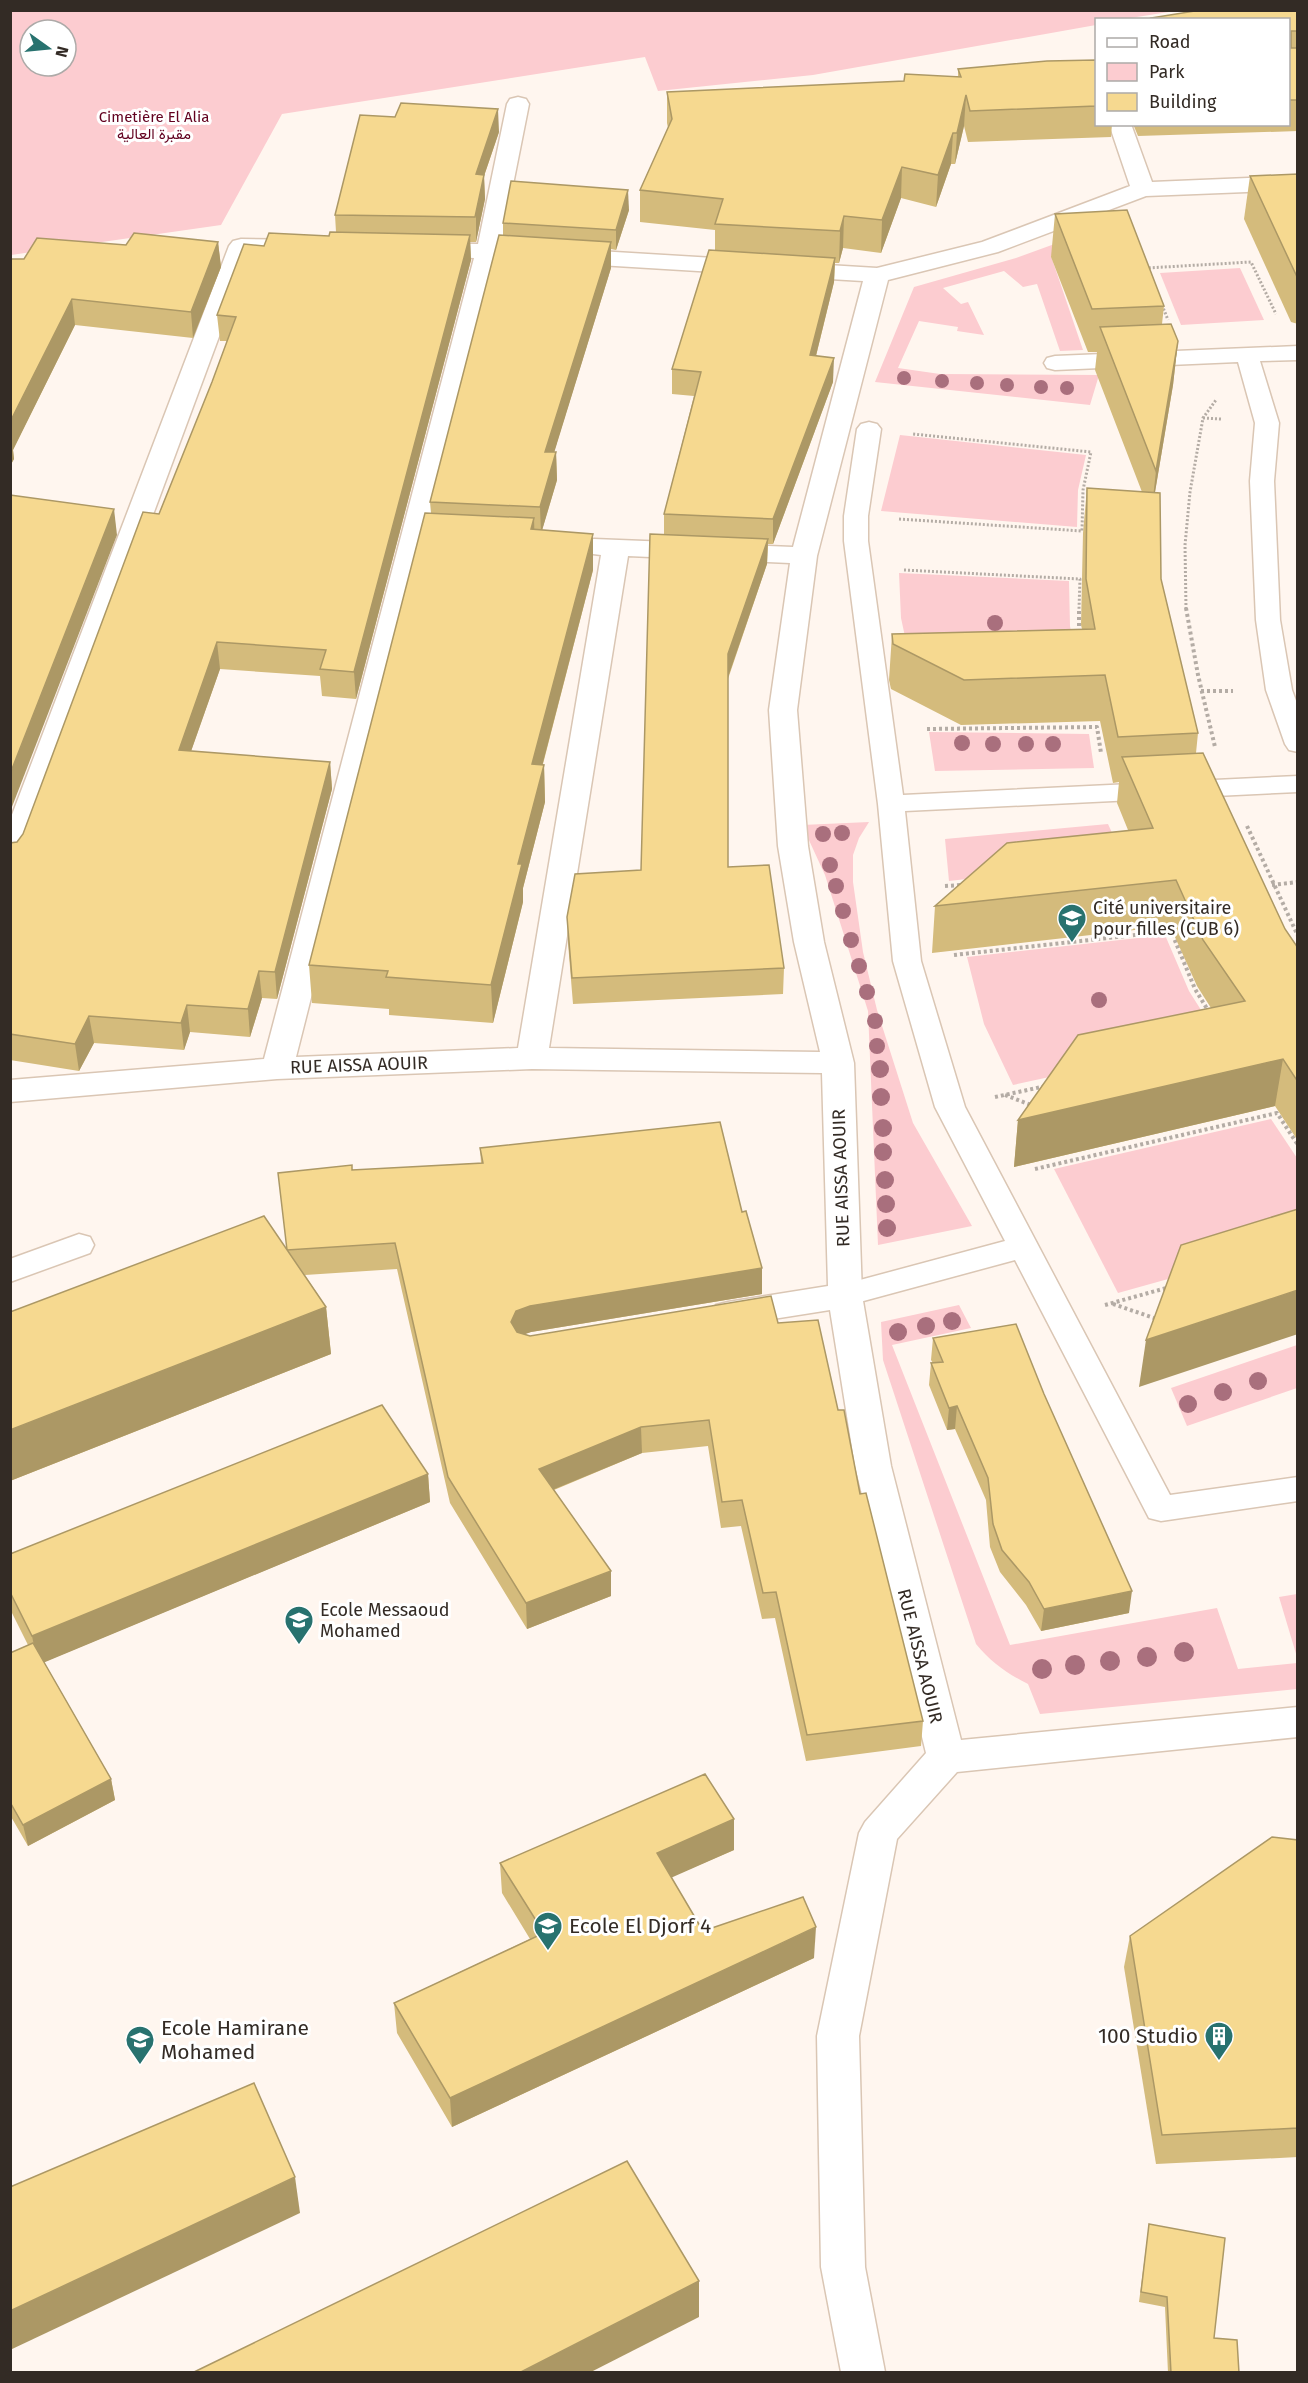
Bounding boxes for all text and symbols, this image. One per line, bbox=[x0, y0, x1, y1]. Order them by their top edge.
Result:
north arrow bbox=[18, 18, 78, 78]
legend bbox=[1095, 18, 1290, 126]
text: Road bbox=[1149, 31, 1191, 53]
text: N bbox=[51, 44, 73, 59]
text: Park bbox=[1149, 61, 1185, 83]
text: Building bbox=[1149, 91, 1217, 113]
park label: Cimetière El Alia مقبرة العالية bbox=[99, 108, 209, 143]
place label: Cité universitaire pour filles (CUB 6) bbox=[1093, 897, 1239, 940]
school or university icon: Cité universitaire pour filles (CUB 6) bbox=[1056, 902, 1088, 944]
street label: RUE AISSA AOUIR bbox=[290, 1052, 428, 1078]
street label: RUE AISSA AOUIR bbox=[828, 1109, 854, 1247]
street label: RUE AISSA AOUIR bbox=[893, 1586, 947, 1726]
place label: Ecole Messaoud Mohamed bbox=[320, 1599, 450, 1642]
school or university icon: Ecole Messaoud Mohamed bbox=[283, 1604, 315, 1646]
school or university icon: Ecole El Djorf 4 bbox=[532, 1910, 564, 1952]
place label: Ecole El Djorf 4 bbox=[569, 1913, 711, 1939]
place label: Ecole Hamirane Mohamed bbox=[161, 2015, 309, 2065]
building icon: 100 Studio bbox=[1203, 2020, 1235, 2062]
place label: 100 Studio bbox=[1098, 2023, 1198, 2049]
school or university icon: Ecole Hamirane Mohamed bbox=[124, 2024, 156, 2066]

